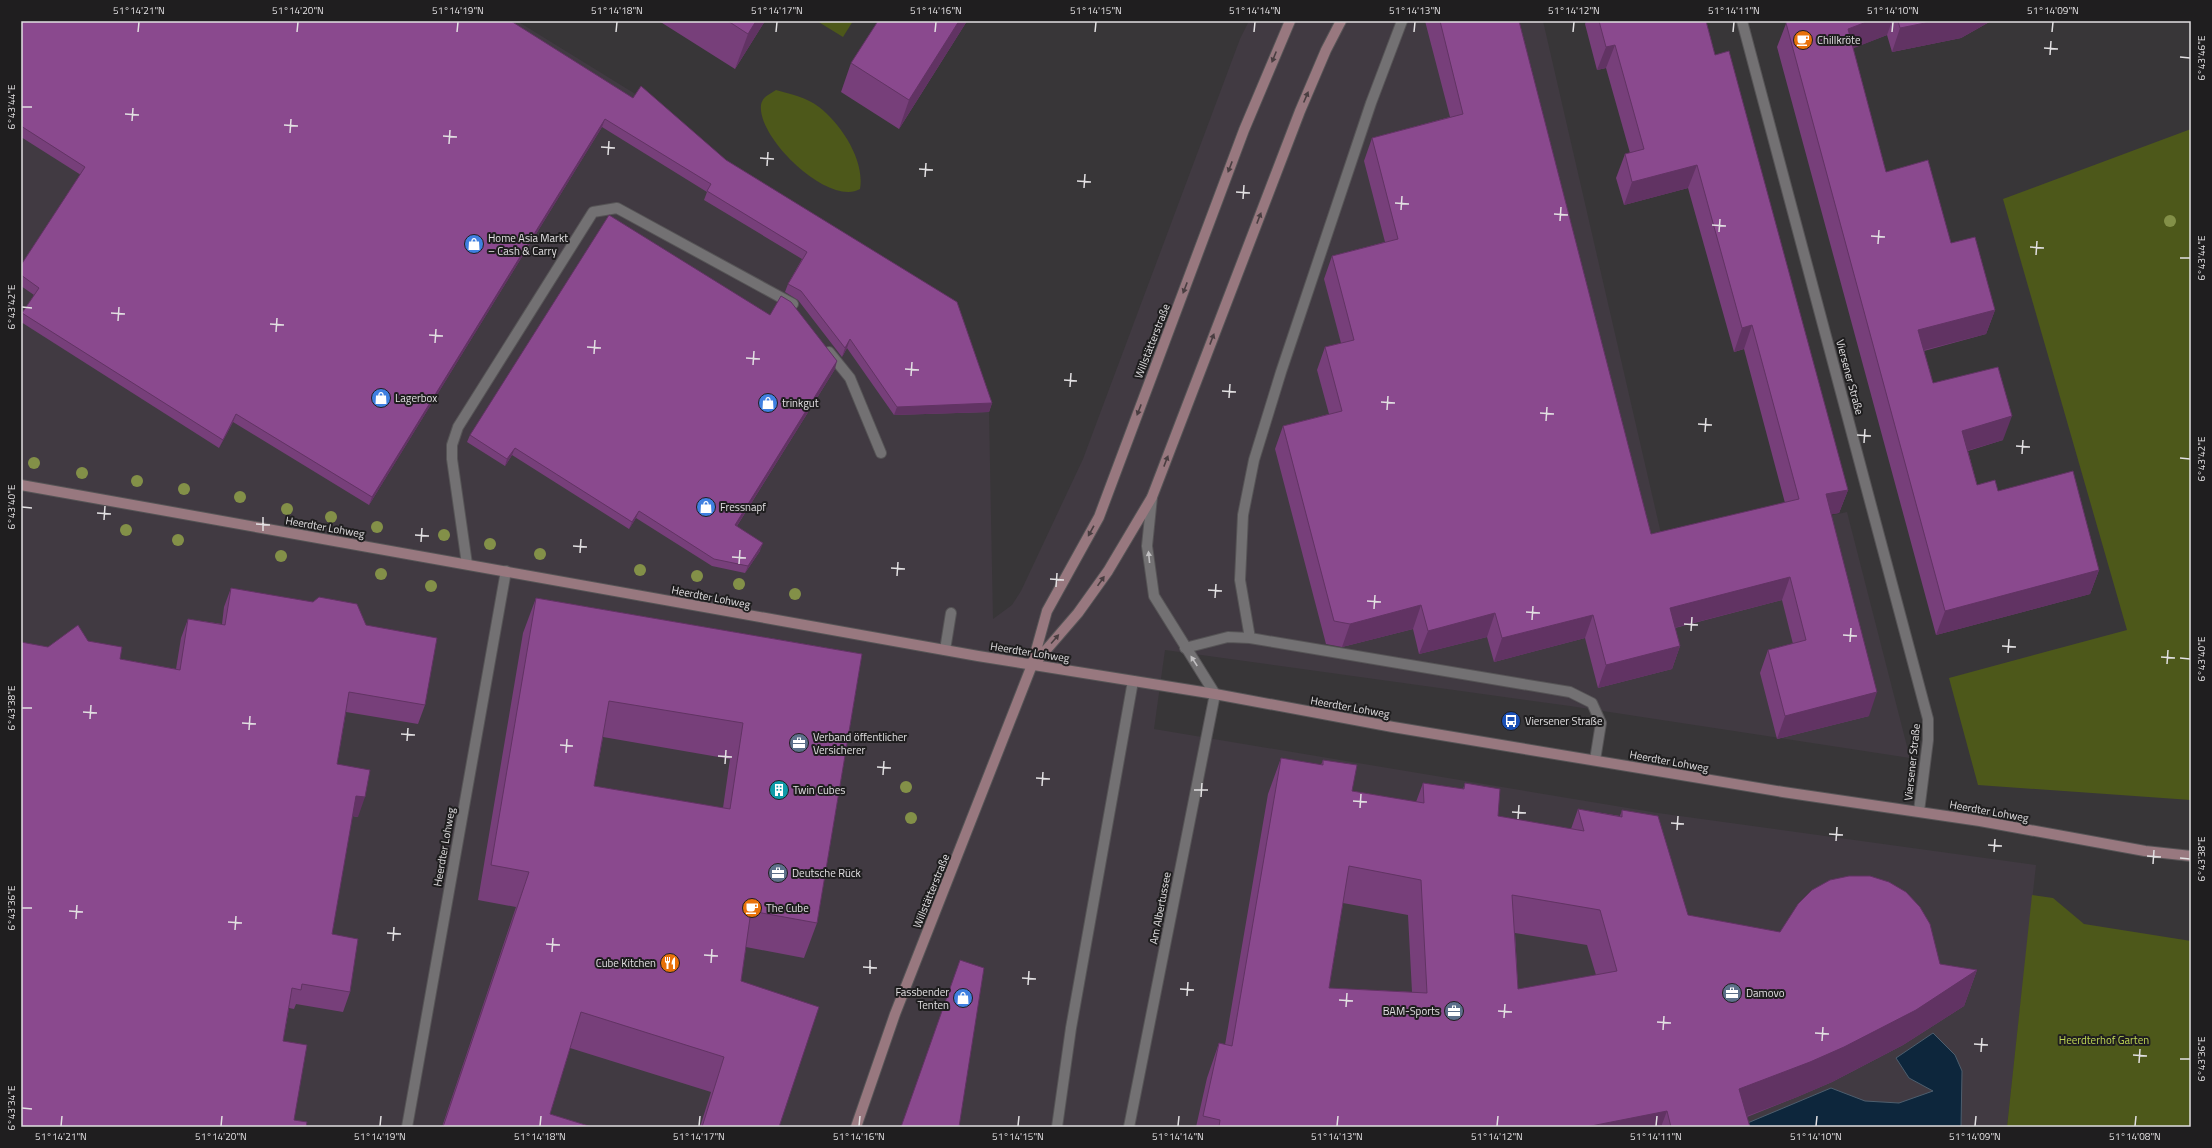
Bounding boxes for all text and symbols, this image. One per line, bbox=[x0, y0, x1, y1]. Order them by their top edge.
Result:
text: 51°14'21"N bbox=[113, 3, 165, 18]
text: 51°14'20"N bbox=[272, 3, 324, 18]
text: 51°14'19"N bbox=[432, 3, 484, 18]
text: 51°14'18"N bbox=[591, 3, 643, 18]
text: 51°14'17"N bbox=[751, 3, 803, 18]
text: 51°14'16"N bbox=[910, 3, 962, 18]
text: 51°14'15"N bbox=[1070, 3, 1122, 18]
text: 51°14'14"N bbox=[1229, 3, 1281, 18]
text: 51°14'13"N bbox=[1389, 3, 1441, 18]
text: 51°14'12"N bbox=[1548, 3, 1600, 18]
text: 51°14'11"N bbox=[1708, 3, 1760, 18]
text: 51°14'10"N bbox=[1867, 3, 1919, 18]
text: 51°14'09"N bbox=[2027, 3, 2079, 18]
cafe icon: Chillkröte bbox=[1792, 29, 1814, 51]
place label: Chillkröte bbox=[1817, 32, 1861, 48]
text: 6°43'46"E bbox=[2194, 35, 2209, 80]
one-way arrow bbox=[1271, 51, 1277, 62]
text: 6°43'44"E bbox=[4, 84, 19, 129]
one-way arrow bbox=[1303, 90, 1309, 102]
one-way arrow bbox=[1227, 161, 1233, 173]
one-way arrow bbox=[1256, 211, 1262, 223]
place label: Home Asia Markt – Cash & Carry bbox=[488, 230, 568, 259]
shop icon: Home Asia Markt – Cash & Carry bbox=[463, 233, 485, 255]
text: 6°43'44"E bbox=[2194, 235, 2209, 280]
one-way arrow bbox=[1181, 283, 1187, 295]
text: 6°43'42"E bbox=[4, 284, 19, 329]
street label: Willstätterstraße bbox=[1130, 301, 1174, 381]
one-way arrow bbox=[1210, 333, 1216, 345]
street label: Viersener Straße bbox=[1832, 338, 1868, 417]
shop icon: Lagerbox bbox=[370, 387, 392, 409]
place label: Lagerbox bbox=[395, 390, 437, 406]
shop icon: trinkgut bbox=[757, 392, 779, 414]
place label: trinkgut bbox=[782, 395, 819, 411]
one-way arrow bbox=[1136, 405, 1142, 417]
text: 6°43'42"E bbox=[2194, 436, 2209, 481]
one-way arrow bbox=[1163, 454, 1169, 466]
text: 6°43'40"E bbox=[4, 484, 19, 529]
shop icon: Fressnapf bbox=[695, 496, 717, 518]
place label: Fressnapf bbox=[720, 499, 766, 515]
street label: Heerdter Lohweg bbox=[284, 512, 366, 542]
one-way arrow bbox=[1088, 525, 1095, 537]
one-way arrow bbox=[1145, 551, 1152, 563]
one-way arrow bbox=[1097, 576, 1105, 587]
street label: Heerdter Lohweg bbox=[670, 582, 752, 613]
one-way arrow bbox=[1051, 634, 1060, 645]
text: 6°43'40"E bbox=[2194, 636, 2209, 681]
street label: Heerdter Lohweg bbox=[989, 638, 1071, 666]
one-way arrow bbox=[1190, 656, 1198, 667]
text: 6°43'38"E bbox=[4, 685, 19, 730]
street label: Heerdter Lohweg bbox=[1309, 692, 1391, 722]
bus stop icon: Viersener Straße bbox=[1500, 710, 1522, 732]
place label: Viersener Straße bbox=[1525, 713, 1603, 729]
street label: Viersener Straße bbox=[1900, 722, 1924, 801]
place label: Verband öffentlicher Versicherer bbox=[813, 729, 907, 758]
office icon: Verband öffentlicher Versicherer bbox=[788, 732, 810, 754]
street label: Heerdter Lohweg bbox=[1628, 746, 1710, 776]
building icon: Twin Cubes bbox=[768, 779, 790, 801]
place label: Twin Cubes bbox=[793, 782, 845, 798]
street label: Heerdter Lohweg bbox=[1948, 796, 2030, 826]
street label: Heerdter Lohweg bbox=[429, 806, 459, 888]
text: 6°43'38"E bbox=[2194, 836, 2209, 881]
street label: Willstätterstraße bbox=[909, 851, 953, 931]
office icon: Deutsche Rück bbox=[767, 862, 789, 884]
place label: Deutsche Rück bbox=[792, 865, 862, 881]
street label: Am Albertussee bbox=[1145, 870, 1175, 946]
text: 6°43'36"E bbox=[4, 885, 19, 930]
cafe icon: The Cube bbox=[741, 897, 763, 919]
place label: The Cube bbox=[766, 900, 809, 916]
restaurant icon: Cube Kitchen bbox=[659, 952, 681, 974]
place label: Cube Kitchen bbox=[596, 955, 656, 971]
office icon: Damovo bbox=[1721, 982, 1743, 1004]
place label: Fassbender Tenten bbox=[895, 984, 949, 1013]
place label: Damovo bbox=[1746, 985, 1785, 1001]
shop icon: Fassbender Tenten bbox=[952, 987, 974, 1009]
office icon: BAM-Sports bbox=[1443, 1000, 1465, 1022]
place label: BAM-Sports bbox=[1383, 1003, 1440, 1019]
park label: Heerdterhof Garten bbox=[2059, 1032, 2149, 1048]
text: 6°43'36"E bbox=[2194, 1036, 2209, 1081]
text: 6°43'34"E bbox=[4, 1085, 19, 1130]
text: 51°14'21"N bbox=[35, 1129, 87, 1144]
text: 51°14'20"N bbox=[195, 1129, 247, 1144]
text: 51°14'19"N bbox=[354, 1129, 406, 1144]
text: 51°14'18"N bbox=[514, 1129, 566, 1144]
text: 51°14'17"N bbox=[673, 1129, 725, 1144]
text: 51°14'16"N bbox=[833, 1129, 885, 1144]
text: 51°14'15"N bbox=[992, 1129, 1044, 1144]
text: 51°14'14"N bbox=[1152, 1129, 1204, 1144]
text: 51°14'13"N bbox=[1311, 1129, 1363, 1144]
text: 51°14'12"N bbox=[1471, 1129, 1523, 1144]
text: 51°14'11"N bbox=[1630, 1129, 1682, 1144]
text: 51°14'10"N bbox=[1790, 1129, 1842, 1144]
text: 51°14'09"N bbox=[1949, 1129, 2001, 1144]
text: 51°14'08"N bbox=[2109, 1129, 2161, 1144]

